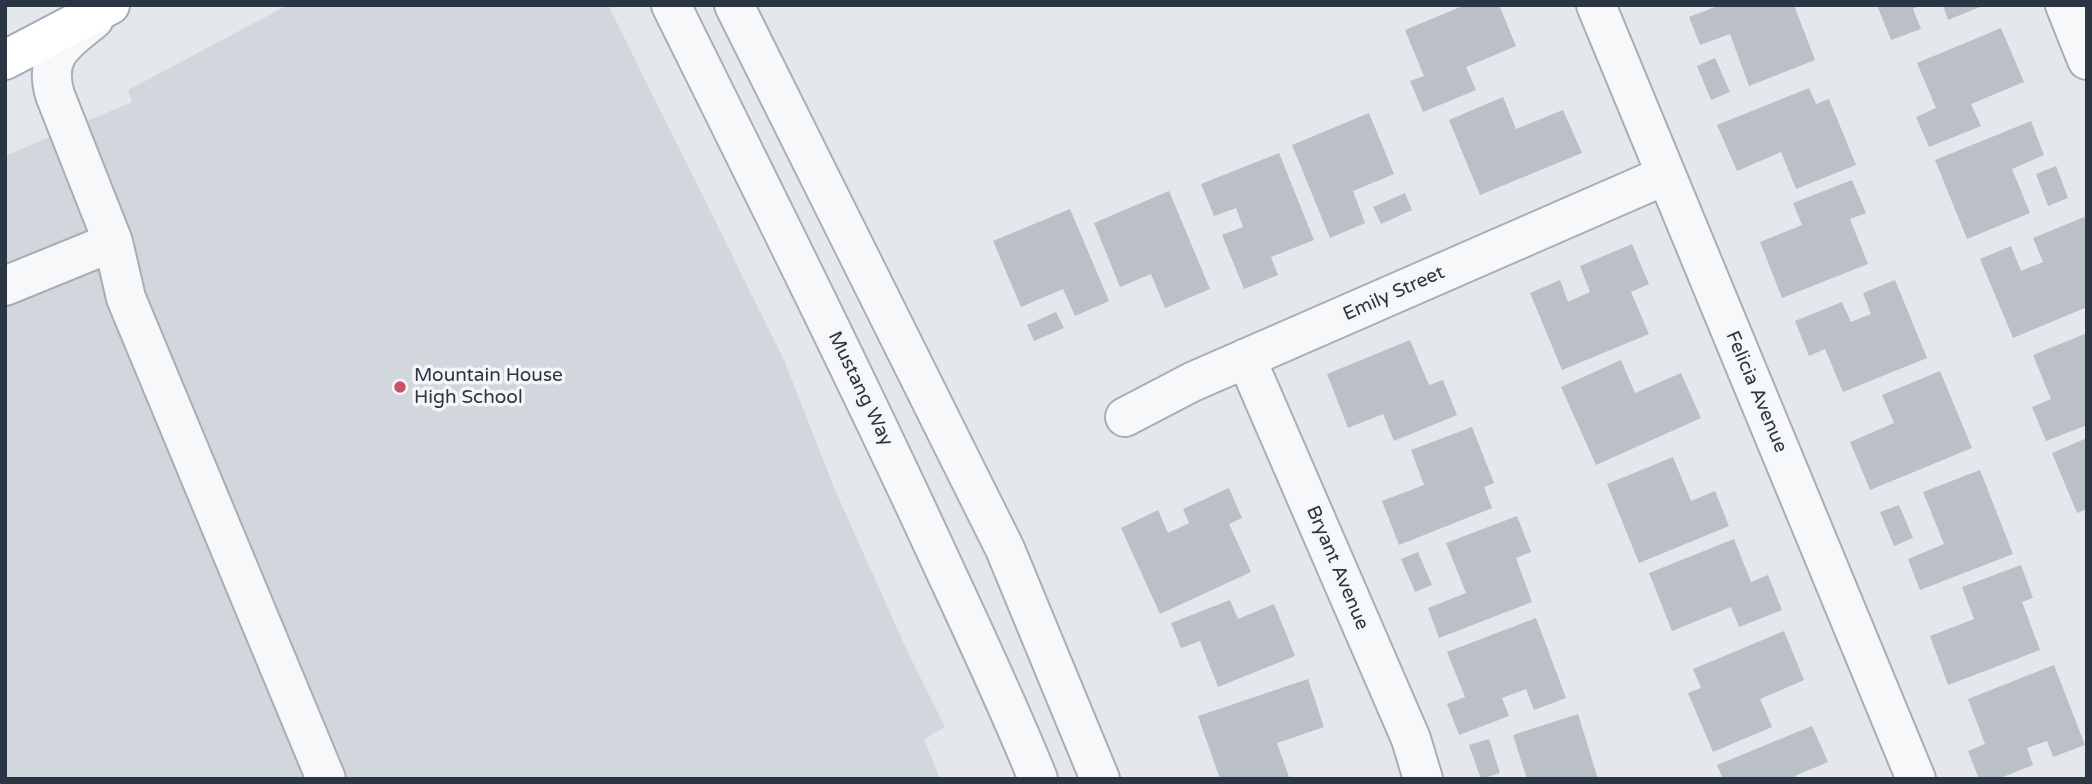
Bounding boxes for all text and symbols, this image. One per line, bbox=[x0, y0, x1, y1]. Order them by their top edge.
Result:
street label: Emily Street bbox=[1340, 262, 1448, 326]
street label: Mustang Way bbox=[823, 328, 897, 450]
street label: Felicia Avenue bbox=[1720, 328, 1792, 456]
place label: Mountain House High School bbox=[414, 365, 563, 409]
marker: Mountain House High School bbox=[392, 379, 408, 395]
street label: Bryant Avenue bbox=[1301, 503, 1373, 633]

